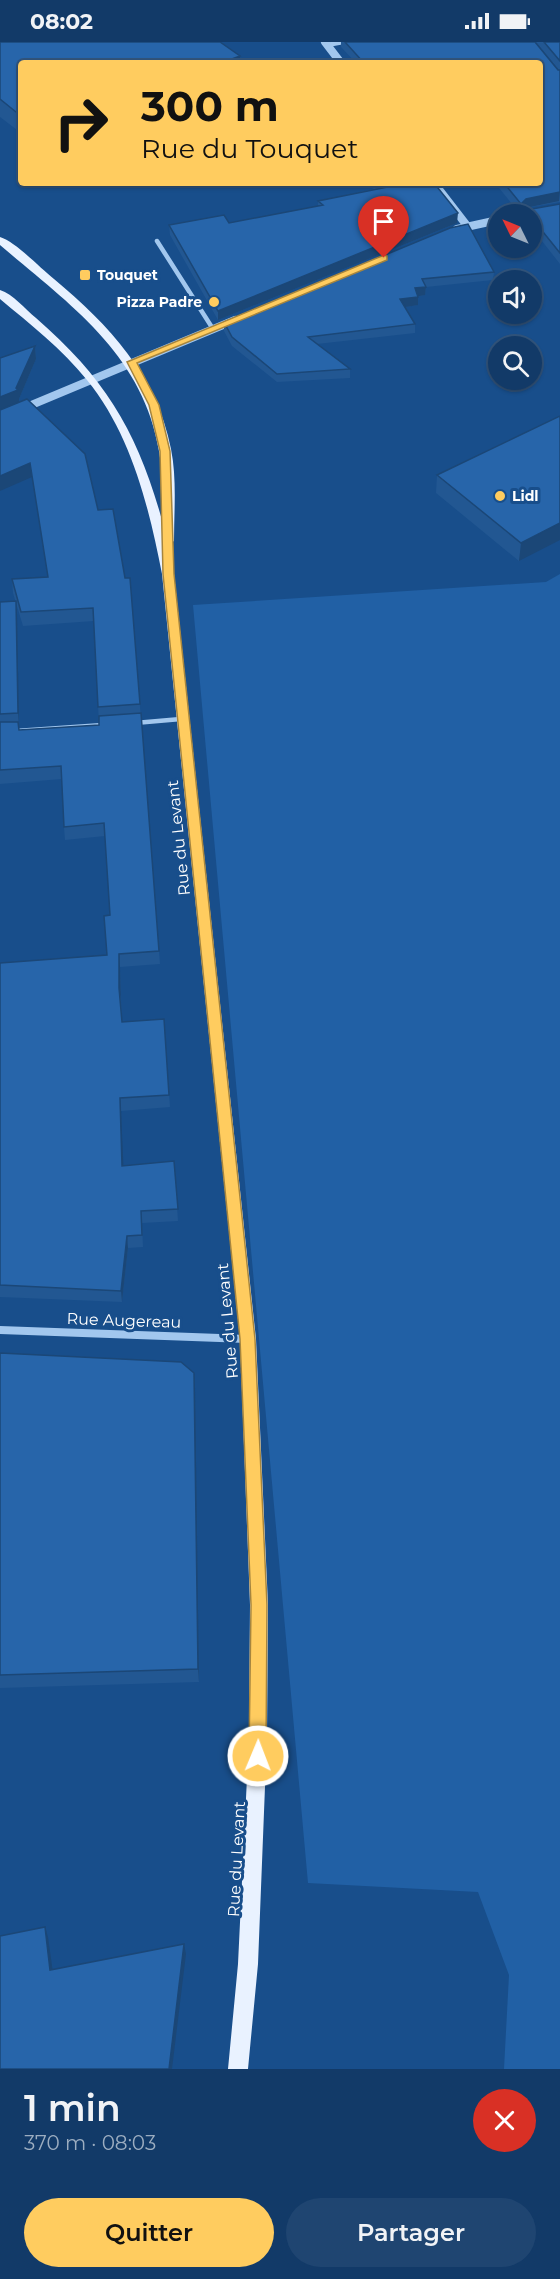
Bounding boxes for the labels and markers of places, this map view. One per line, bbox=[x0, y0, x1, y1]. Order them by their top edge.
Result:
pin bbox=[358, 196, 409, 258]
place label: Touquet bbox=[97, 266, 158, 284]
marker: Touquet bbox=[78, 268, 92, 282]
place label: Pizza Padre bbox=[117, 293, 202, 311]
marker: Pizza Padre bbox=[207, 295, 221, 309]
place label: Lidl bbox=[512, 487, 539, 505]
marker: Lidl bbox=[493, 489, 507, 503]

